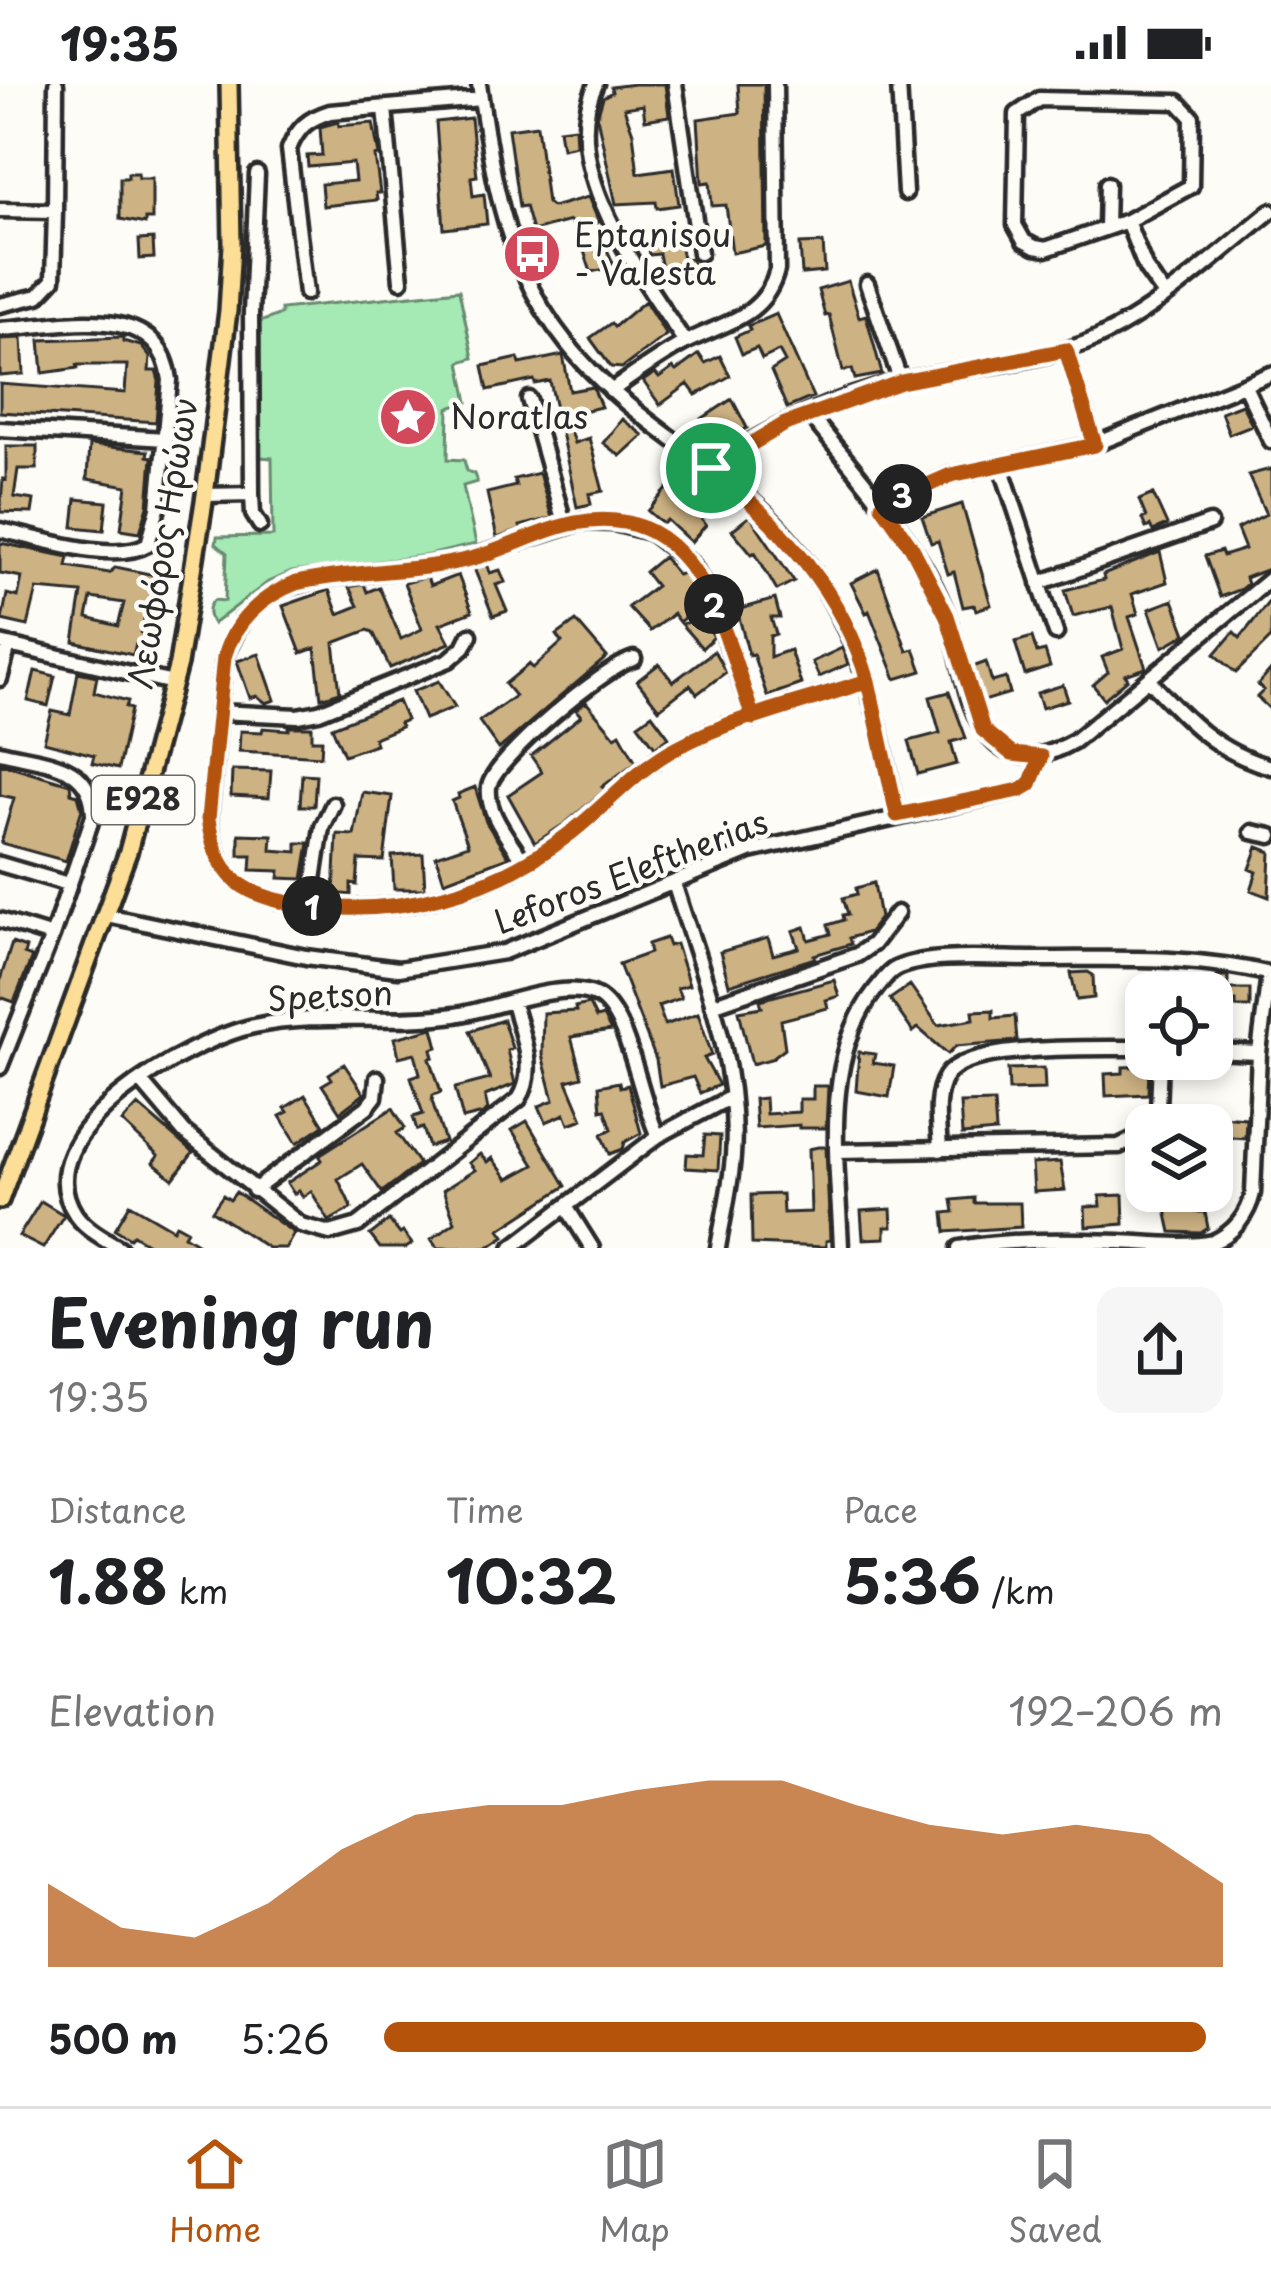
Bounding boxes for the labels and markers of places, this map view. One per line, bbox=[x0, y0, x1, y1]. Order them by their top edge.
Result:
place label: Eptanisou - Valesta bbox=[574, 208, 731, 296]
bus stop icon: Eptanisou - Valesta bbox=[501, 223, 563, 285]
place icon: Noratlas bbox=[377, 386, 439, 448]
place label: Noratlas bbox=[450, 390, 588, 440]
pin bbox=[660, 417, 762, 519]
pin: 3 bbox=[872, 464, 932, 524]
pin: 2 bbox=[684, 574, 744, 634]
pin: 1 bbox=[282, 876, 342, 936]

